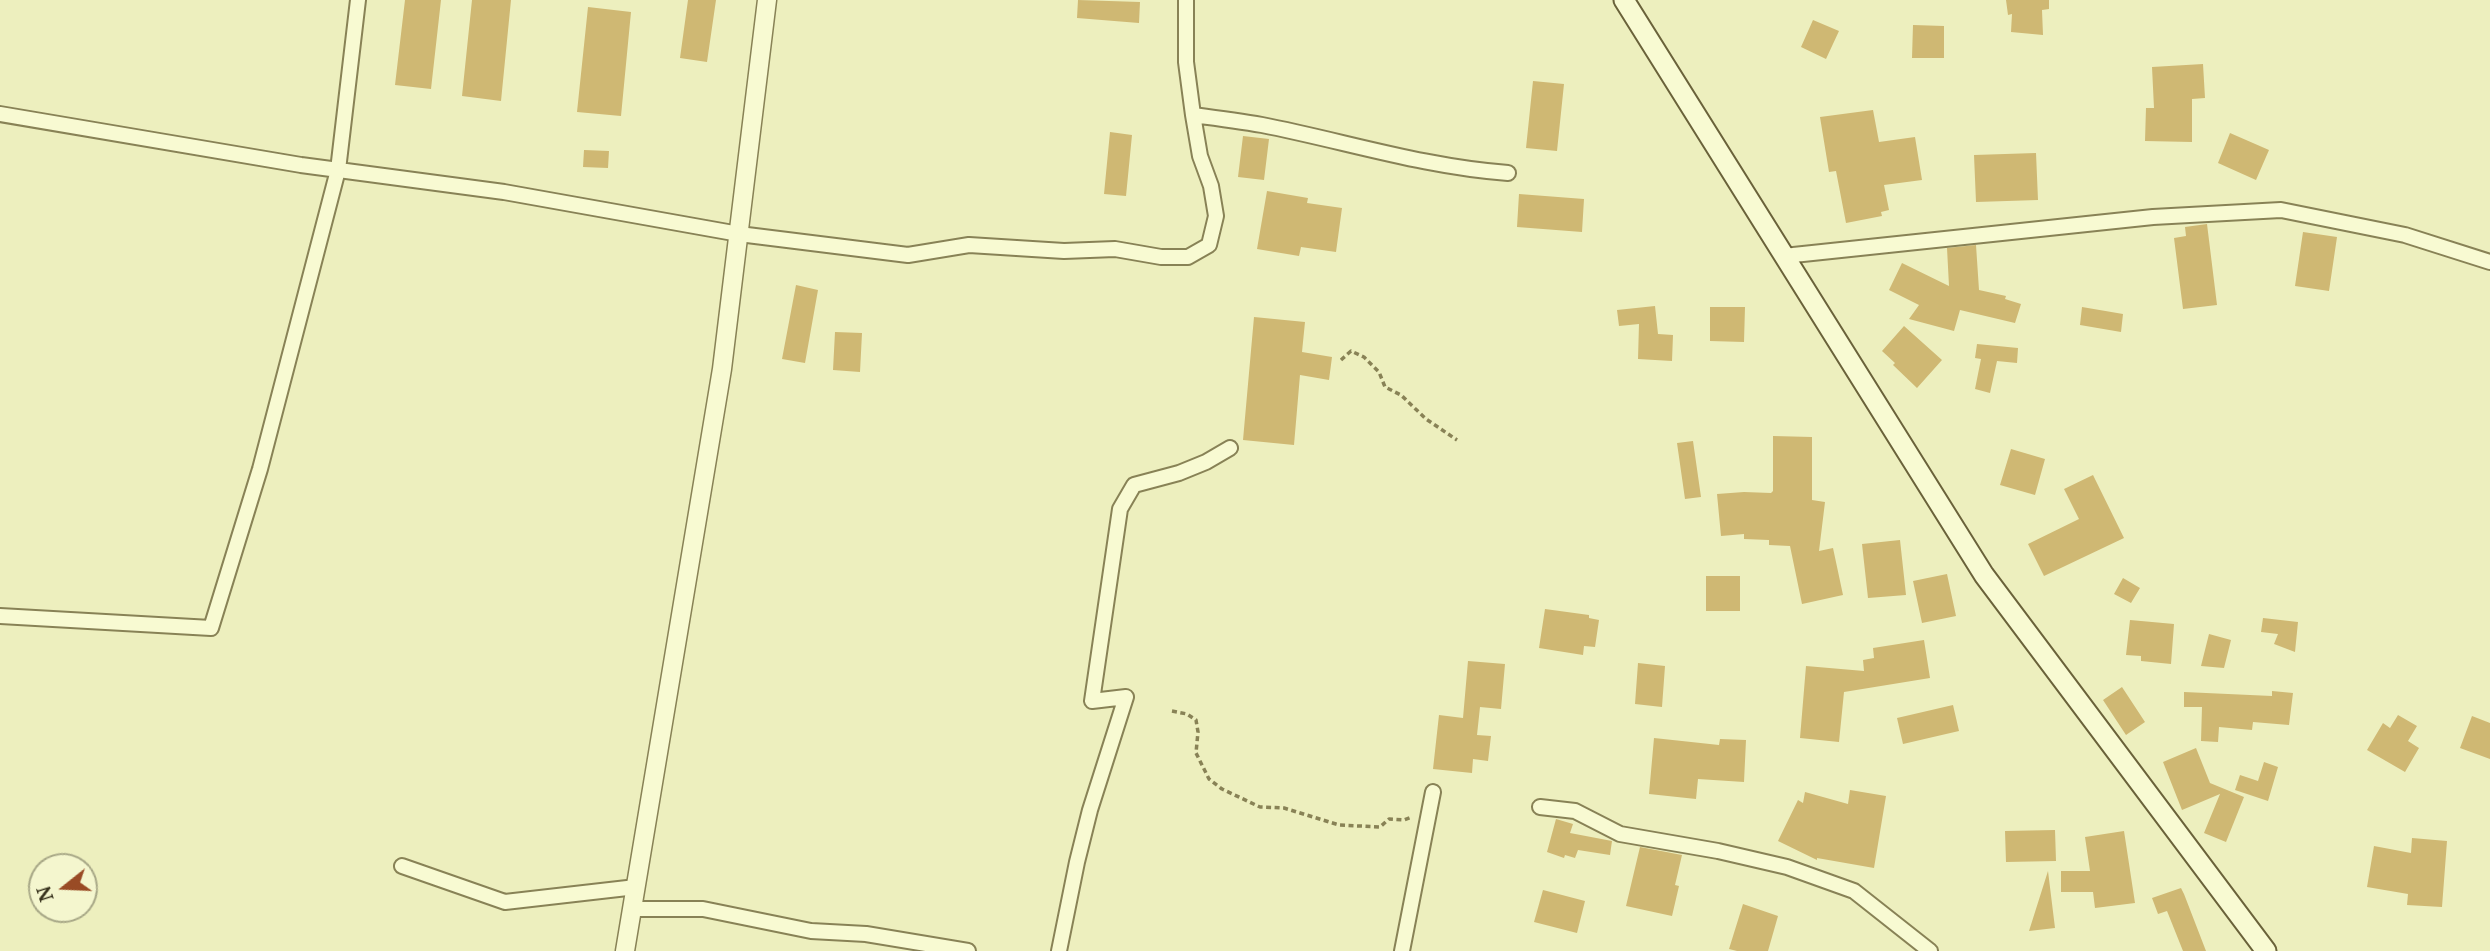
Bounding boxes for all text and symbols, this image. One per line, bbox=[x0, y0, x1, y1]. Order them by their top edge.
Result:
north arrow bbox=[28, 853, 98, 923]
text: N bbox=[30, 883, 60, 905]

